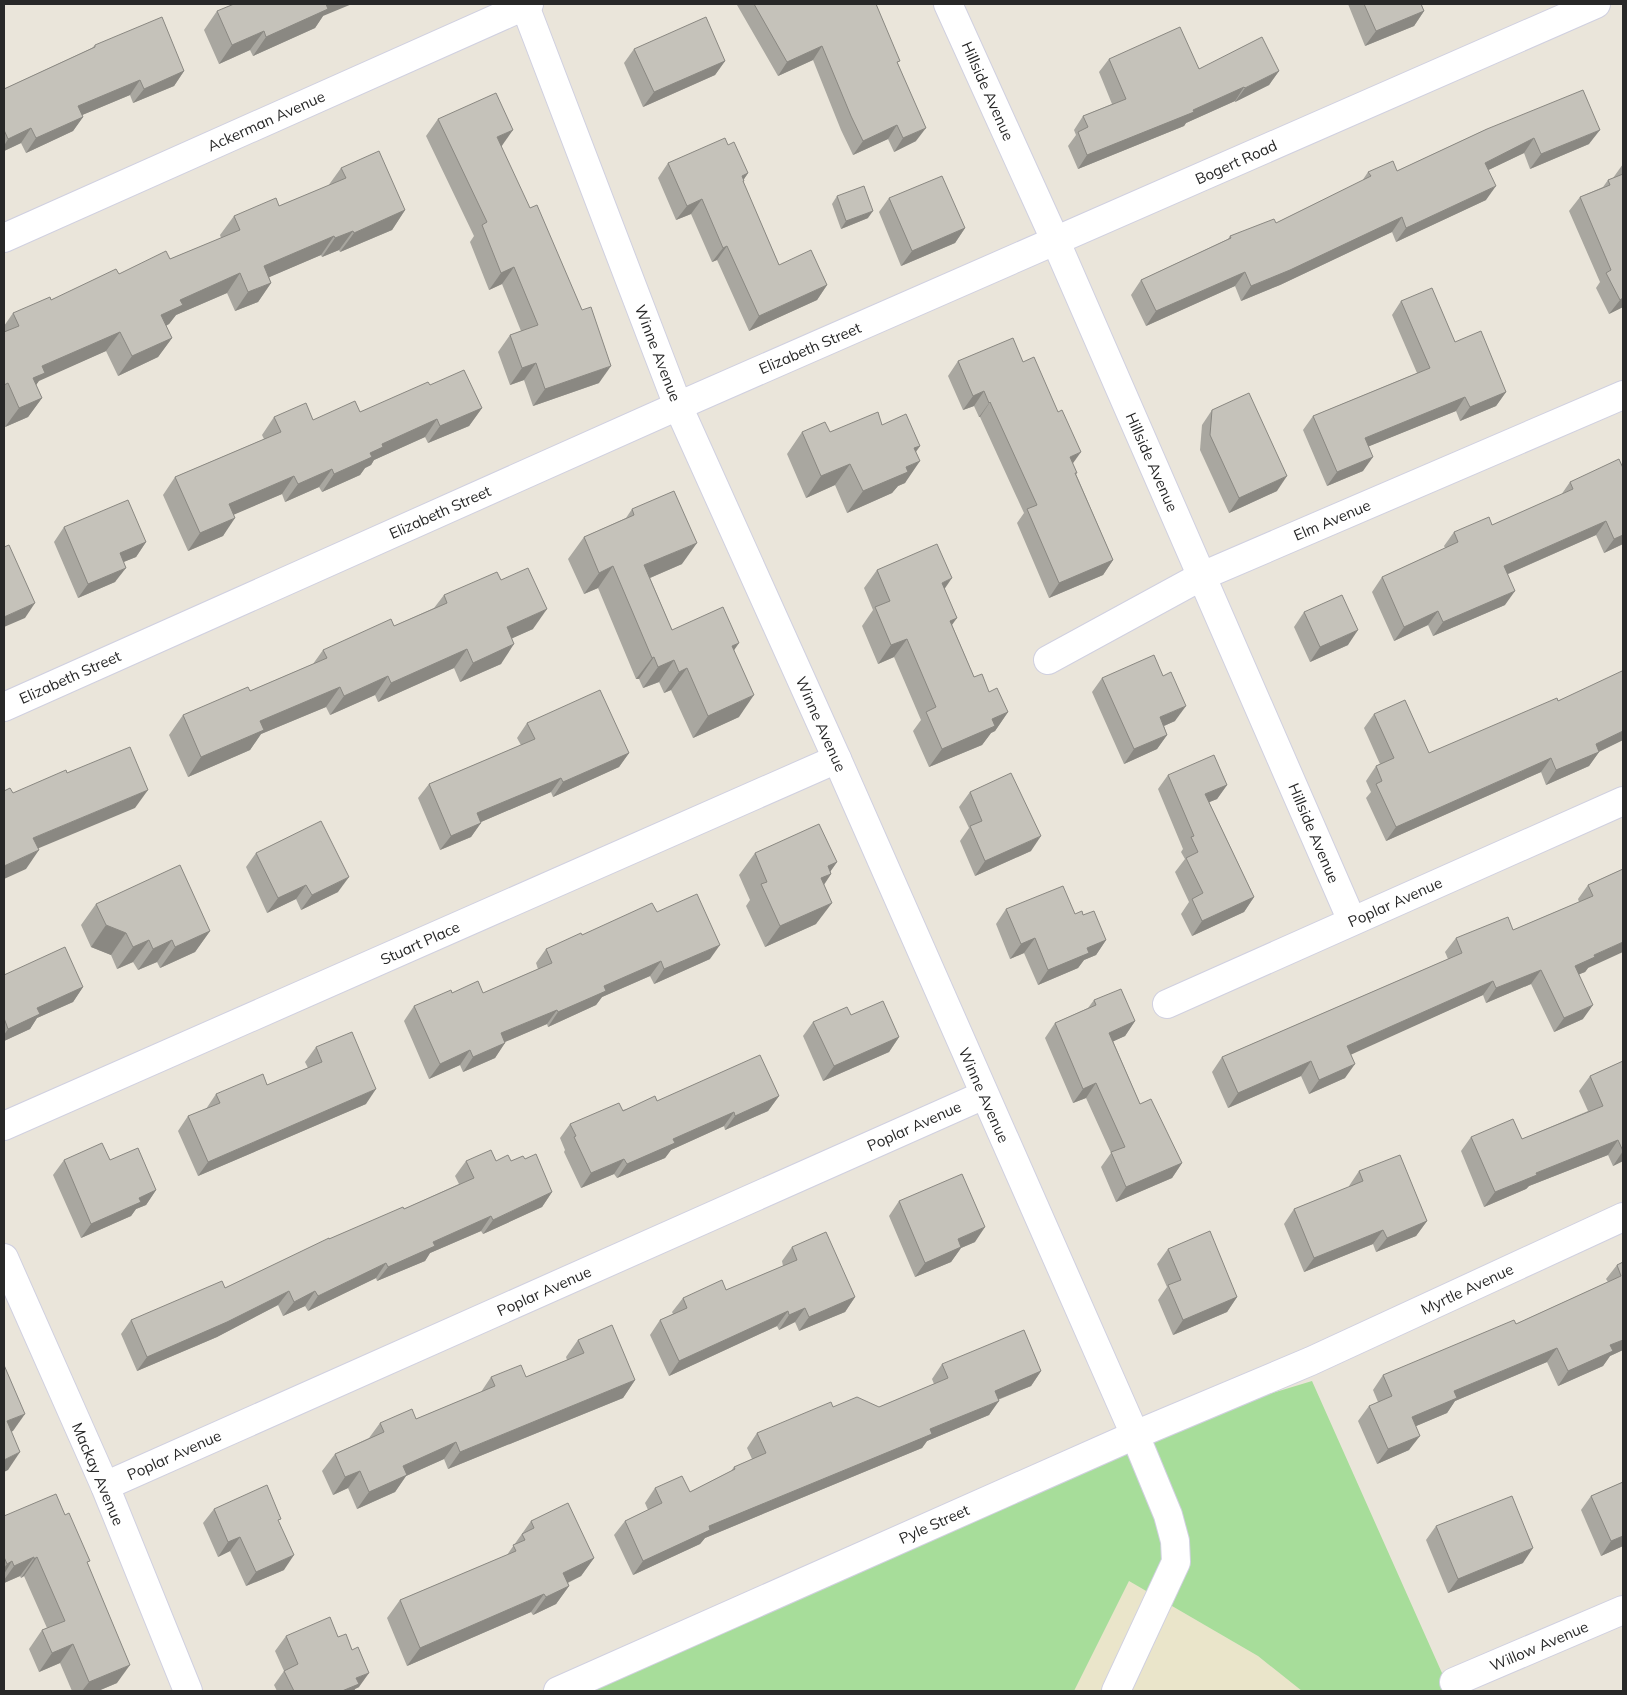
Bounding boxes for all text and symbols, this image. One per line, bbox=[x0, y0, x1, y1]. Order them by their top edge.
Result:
street label: Hillside Avenue bbox=[958, 38, 1018, 144]
street label: Ackerman Avenue bbox=[204, 87, 328, 155]
street label: Bogert Road bbox=[1192, 135, 1280, 189]
street label: Winne Avenue bbox=[631, 302, 685, 404]
street label: Elizabeth Street bbox=[756, 318, 864, 378]
street label: Hillside Avenue bbox=[1122, 409, 1182, 515]
street label: Elizabeth Street bbox=[386, 481, 494, 543]
street label: Elm Avenue bbox=[1291, 495, 1373, 545]
street label: Elizabeth Street bbox=[16, 646, 124, 708]
street label: Winne Avenue bbox=[792, 673, 850, 775]
street label: Hillside Avenue bbox=[1284, 780, 1344, 886]
street label: Poplar Avenue bbox=[1345, 873, 1445, 931]
street label: Stuart Place bbox=[377, 917, 463, 969]
street label: Winne Avenue bbox=[955, 1044, 1013, 1146]
street label: Poplar Avenue bbox=[864, 1097, 964, 1155]
street label: Myrtle Avenue bbox=[1418, 1259, 1516, 1319]
street label: Poplar Avenue bbox=[494, 1262, 594, 1320]
street label: Mackay Avenue bbox=[68, 1420, 128, 1528]
street label: Poplar Avenue bbox=[124, 1426, 224, 1484]
street label: Pyle Street bbox=[896, 1500, 972, 1548]
street label: Willow Avenue bbox=[1487, 1617, 1591, 1675]

